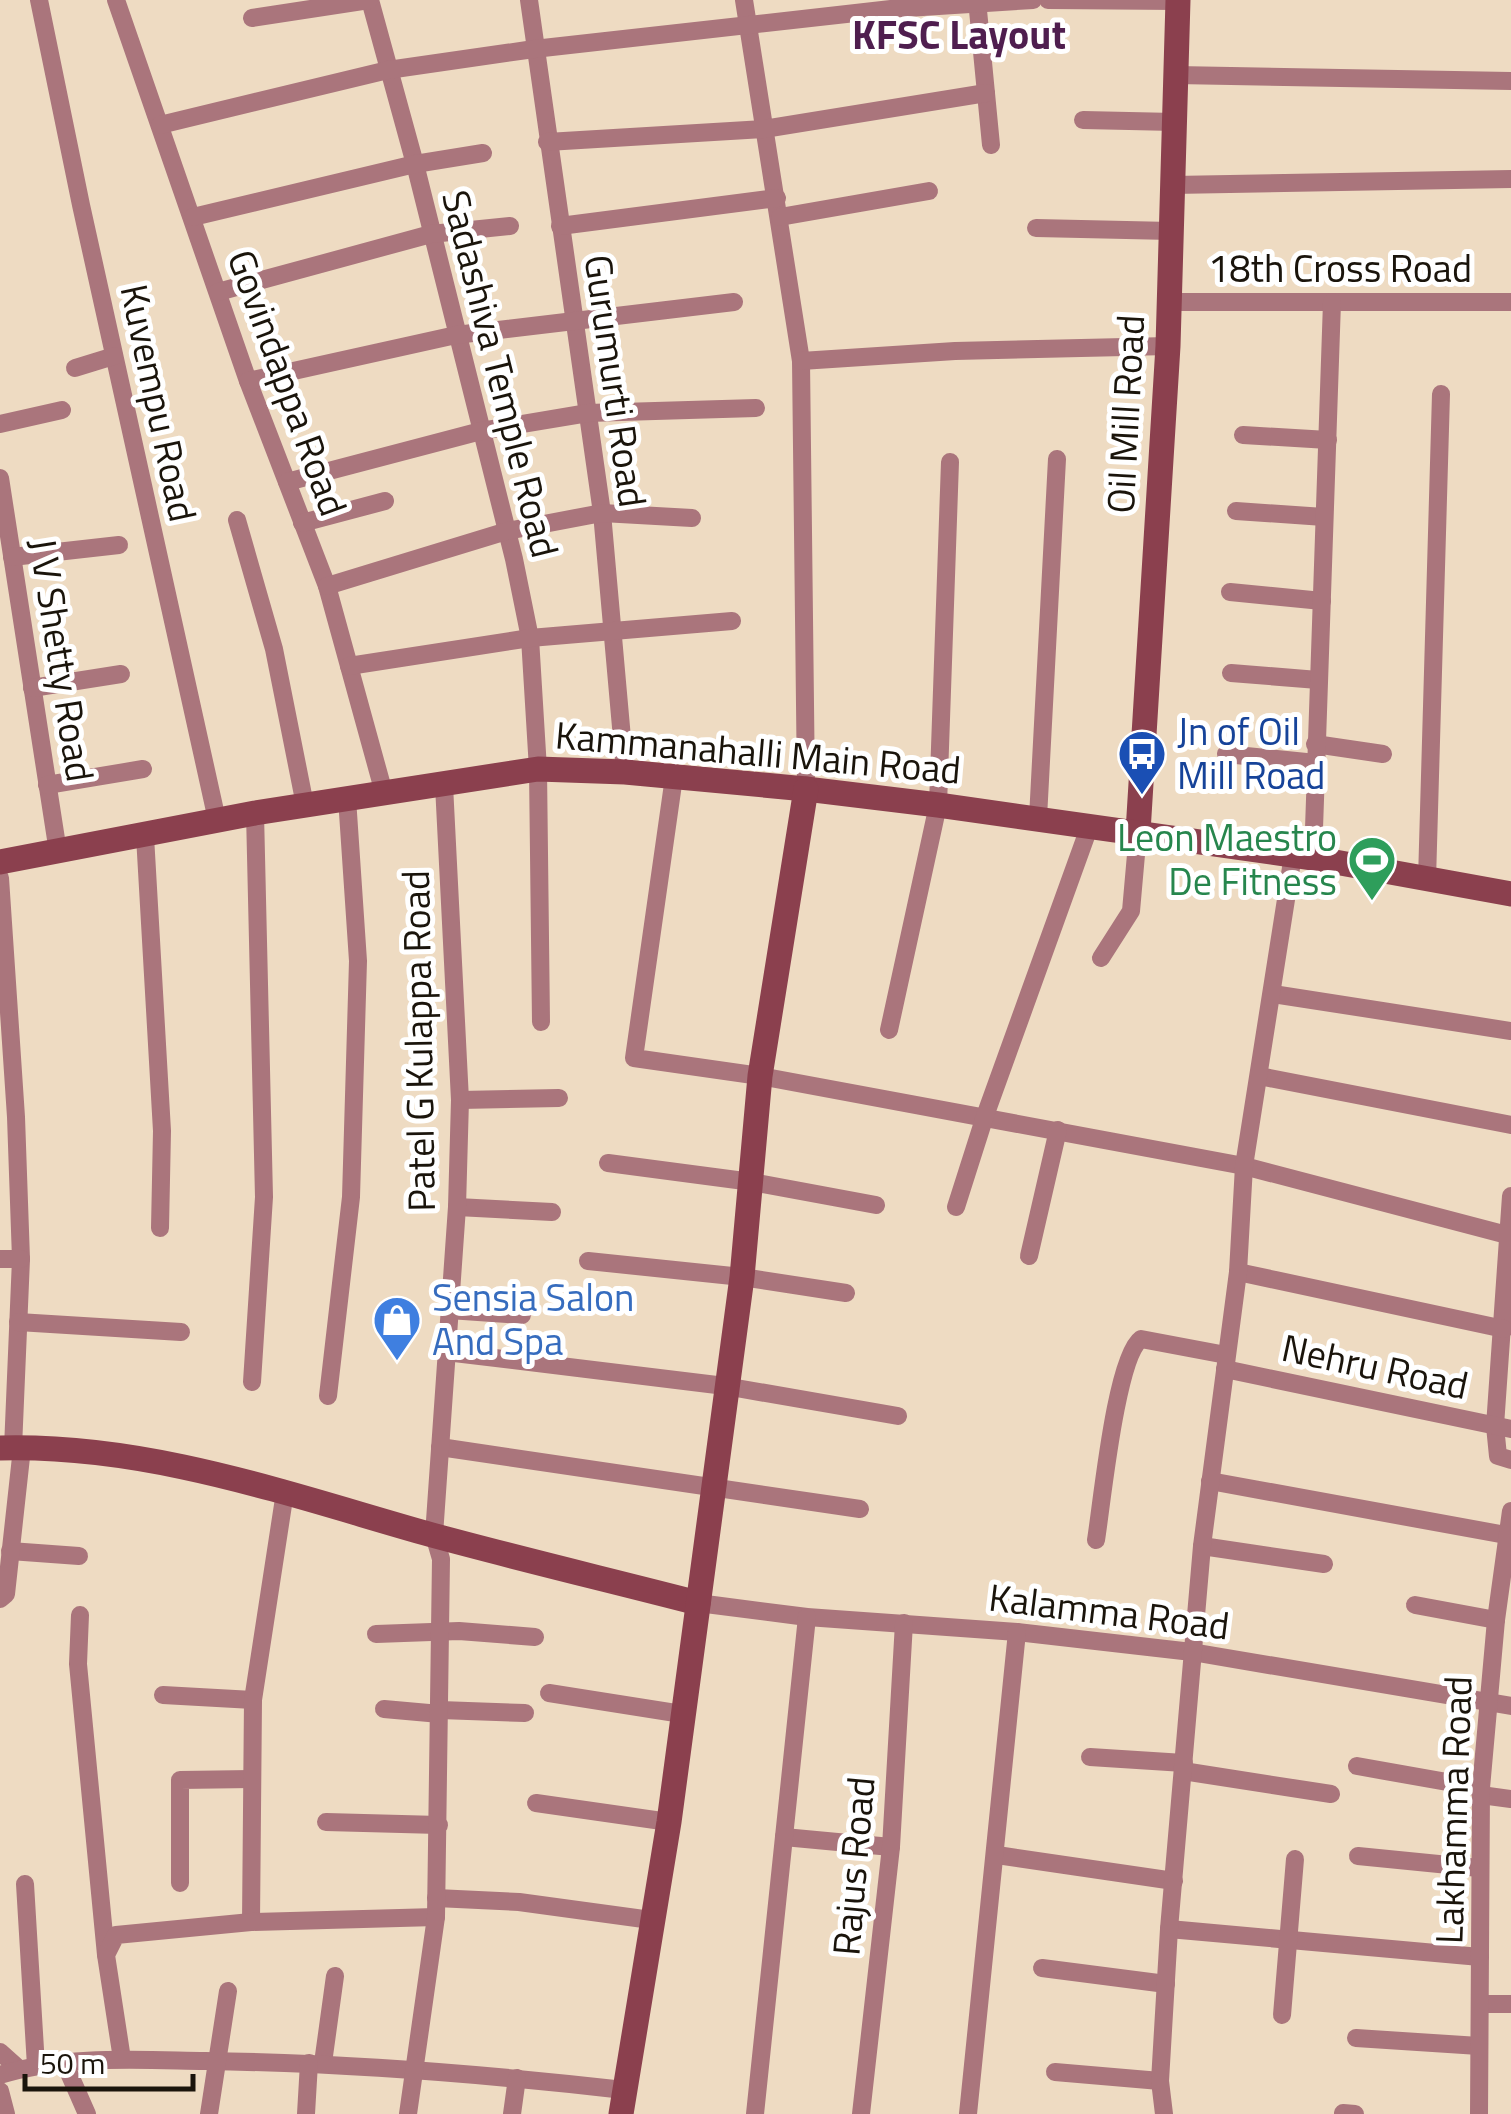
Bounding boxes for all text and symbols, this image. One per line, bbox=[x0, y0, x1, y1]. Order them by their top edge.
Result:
district label: KFSC Layout bbox=[852, 4, 1066, 65]
street label: Sadashiva Temple Road bbox=[427, 184, 575, 564]
street label: 18th Cross Road bbox=[1208, 239, 1472, 297]
street label: Govindappa Road bbox=[213, 242, 363, 524]
street label: Gurumurti Road bbox=[570, 251, 662, 511]
street label: Kuvempu Road bbox=[106, 279, 212, 527]
street label: Oil Mill Road bbox=[1091, 313, 1159, 515]
street label: J V Shetty Road bbox=[14, 534, 110, 786]
place label: Jn of Oil Mill Road bbox=[1177, 702, 1325, 804]
street label: Kammanahalli Main Road bbox=[553, 705, 963, 799]
bus stop icon: Jn of Oil Mill Road bbox=[1116, 728, 1168, 796]
place label: Leon Maestro De Fitness bbox=[1117, 808, 1337, 910]
sports icon: Leon Maestro De Fitness bbox=[1346, 834, 1398, 902]
street label: Patel G Kulappa Road bbox=[386, 870, 450, 1212]
place label: Sensia Salon And Spa bbox=[432, 1268, 634, 1370]
shop icon: Sensia Salon And Spa bbox=[371, 1294, 423, 1362]
street label: Nehru Road bbox=[1277, 1318, 1474, 1414]
street label: Kalamma Road bbox=[986, 1567, 1233, 1655]
street label: Lakhamma Road bbox=[1419, 1675, 1487, 1945]
street label: Rajus Road bbox=[816, 1774, 890, 1958]
scale bar bbox=[25, 2029, 192, 2091]
text: 50 m bbox=[40, 2040, 105, 2086]

